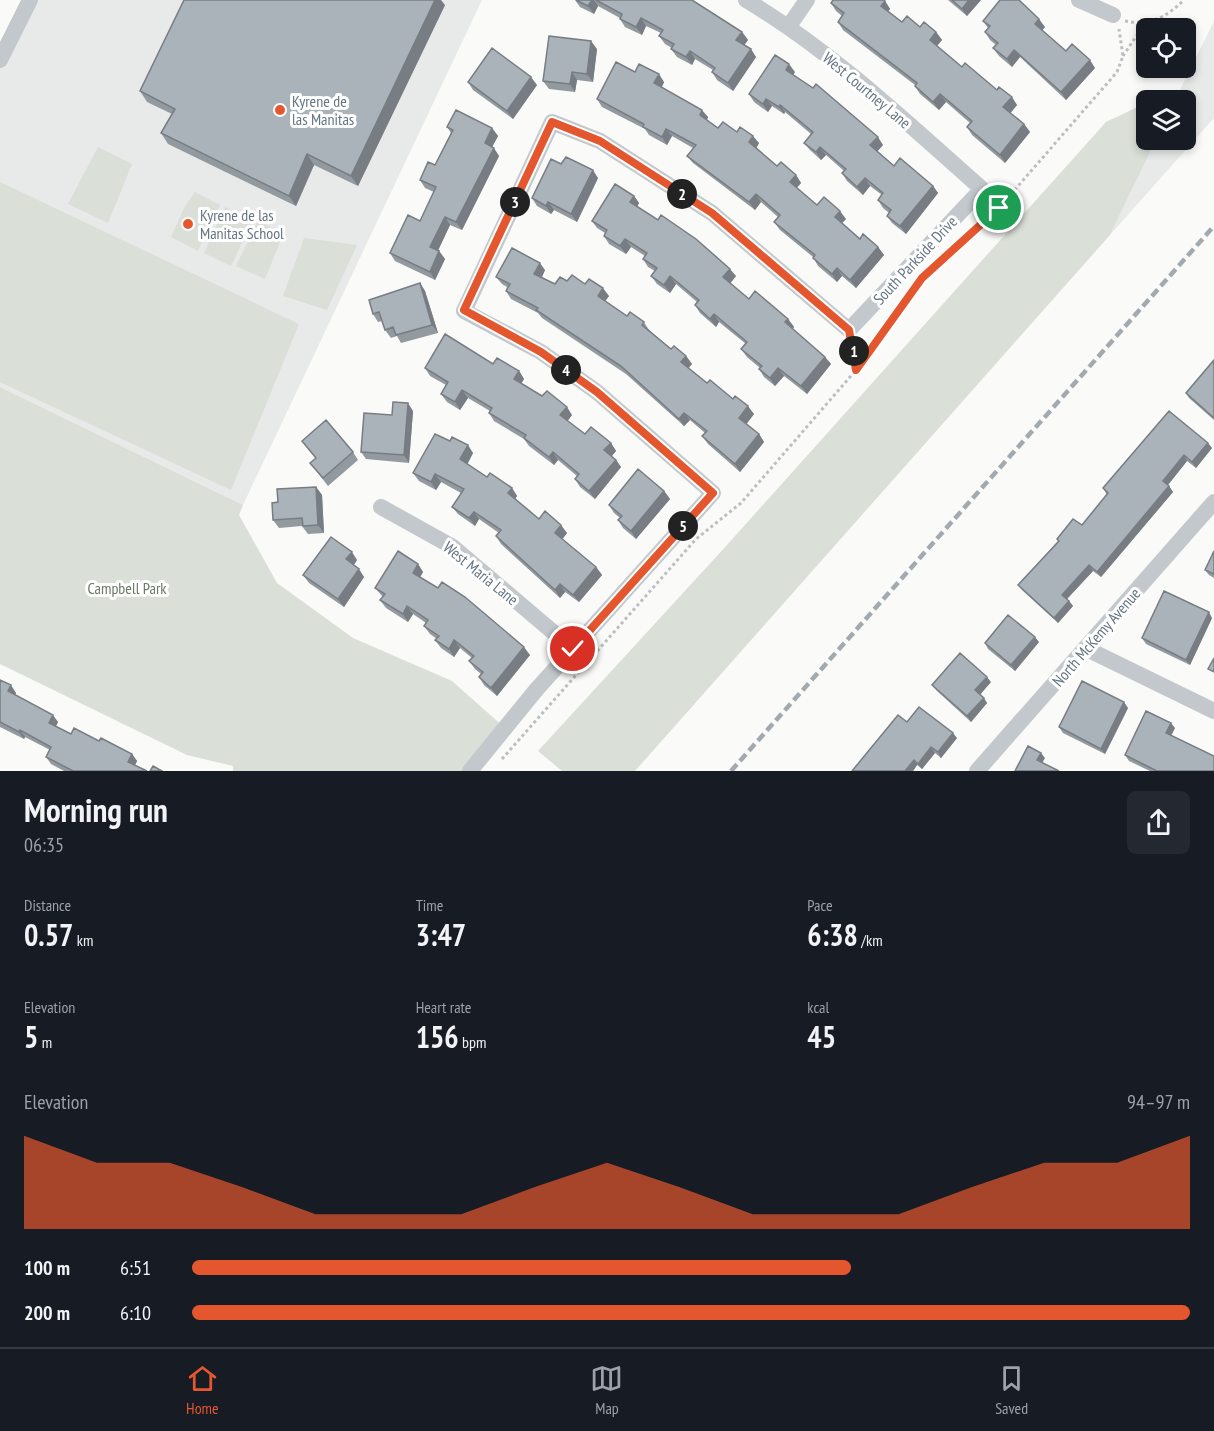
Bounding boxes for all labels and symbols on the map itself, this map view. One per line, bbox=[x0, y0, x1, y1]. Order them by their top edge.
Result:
street label: West Courtney Lane bbox=[819, 47, 915, 133]
place label: Kyrene de las Manitas bbox=[292, 91, 354, 129]
marker: Kyrene de las Manitas bbox=[273, 103, 287, 117]
pin: 2 bbox=[667, 179, 697, 209]
pin bbox=[973, 182, 1024, 233]
pin: 3 bbox=[500, 187, 530, 217]
place label: Kyrene de las Manitas School bbox=[200, 205, 284, 243]
street label: South Parkside Drive bbox=[869, 211, 961, 309]
marker: Kyrene de las Manitas School bbox=[181, 217, 195, 231]
pin: 1 bbox=[839, 336, 869, 366]
pin: 4 bbox=[551, 355, 581, 385]
pin: 5 bbox=[668, 511, 698, 541]
street label: West Maria Lane bbox=[439, 537, 523, 609]
park label: Campbell Park bbox=[87, 578, 167, 598]
street label: North McKemy Avenue bbox=[1048, 584, 1144, 690]
pin bbox=[547, 623, 598, 674]

